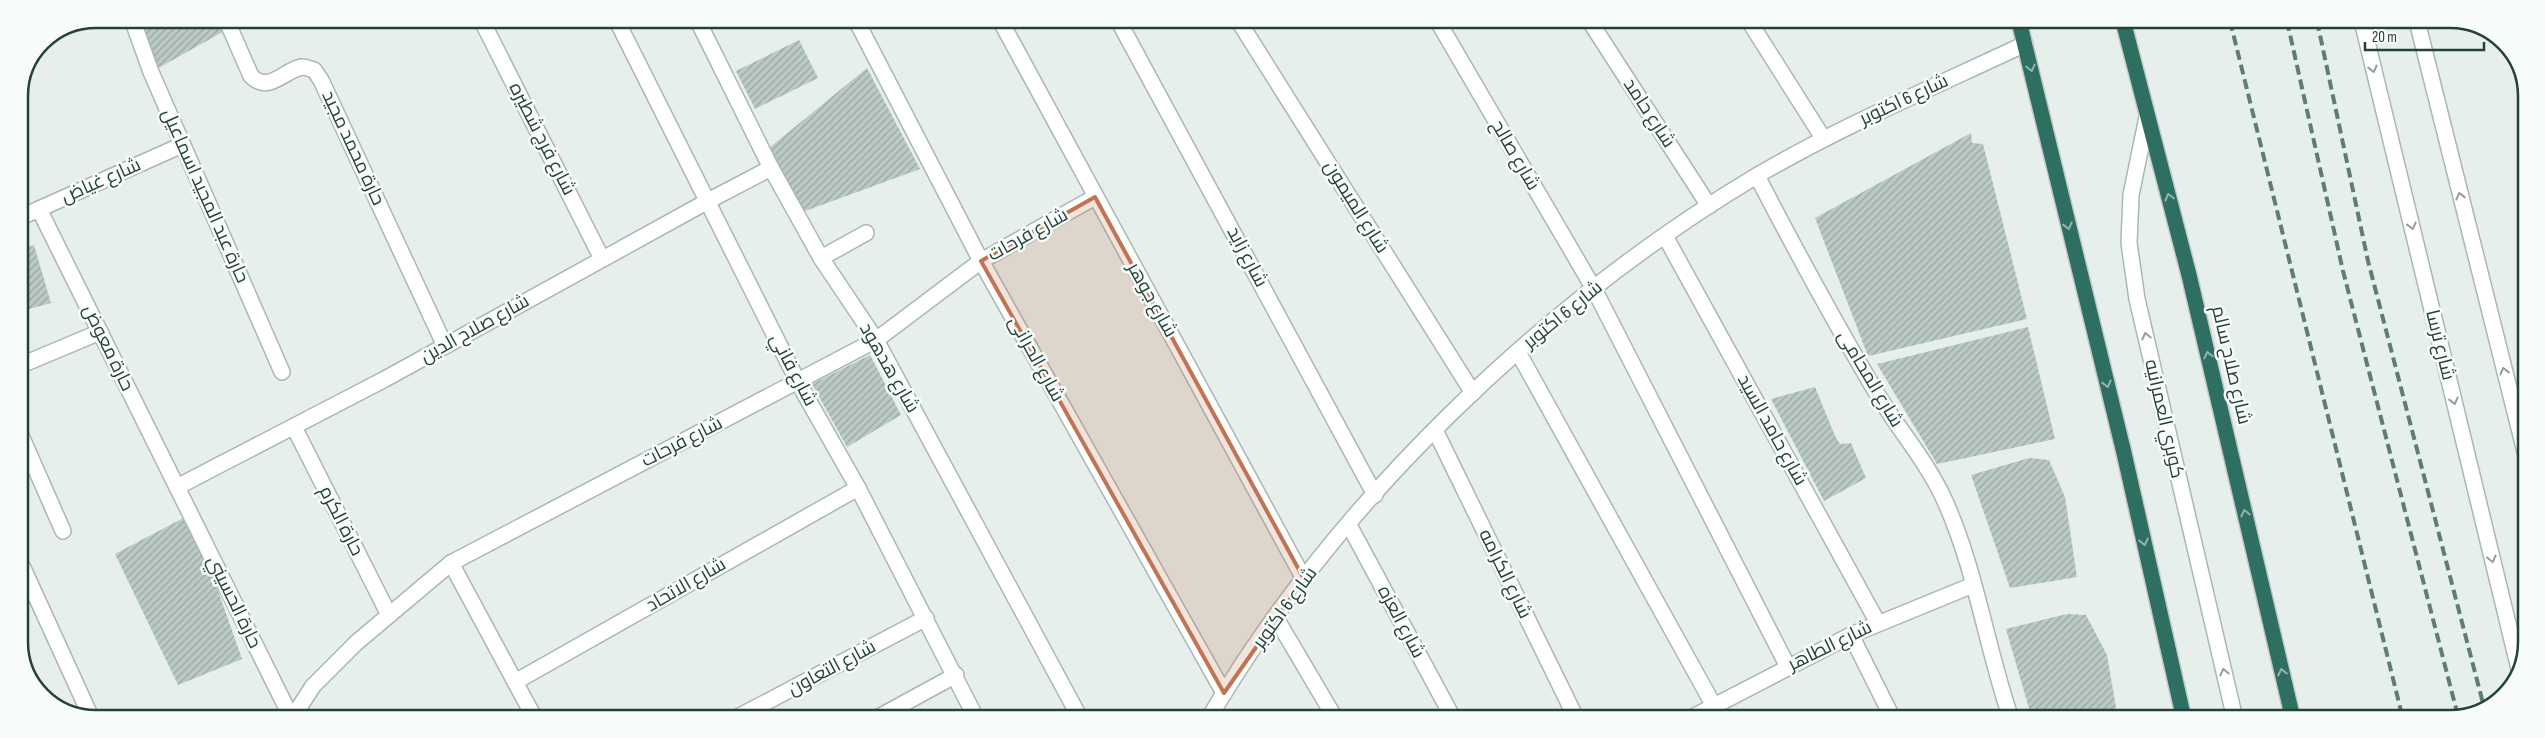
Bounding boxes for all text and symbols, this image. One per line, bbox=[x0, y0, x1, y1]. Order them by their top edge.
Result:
scale bar bbox=[2365, 20, 2484, 52]
text: 20 m bbox=[2372, 28, 2397, 47]
one-way arrow bbox=[2025, 64, 2036, 73]
one-way arrow bbox=[2367, 64, 2378, 73]
street label: شارع 6 اكتوبر bbox=[1855, 69, 1953, 132]
street label: شارع حامد bbox=[1617, 74, 1680, 153]
street label: شارع فرج شطيره bbox=[503, 79, 580, 200]
street label: حارة محمد مجيد bbox=[316, 87, 390, 209]
street label: حارة عبد المجيد اسماعيل bbox=[156, 105, 254, 287]
street label: شارع صالح bbox=[1485, 115, 1545, 195]
street label: شارع غياض bbox=[58, 153, 145, 210]
street label: شارع الميمون bbox=[1318, 156, 1394, 258]
one-way arrow bbox=[2456, 193, 2466, 201]
one-way arrow bbox=[2164, 194, 2174, 202]
street label: شارع فرحات bbox=[984, 204, 1073, 267]
one-way arrow bbox=[2062, 222, 2073, 231]
one-way arrow bbox=[2406, 222, 2416, 230]
street label: شارع زايد bbox=[1221, 223, 1272, 292]
street label: شارع جوهر bbox=[1121, 258, 1182, 342]
street label: شارع 6 اكتوبر bbox=[1518, 276, 1608, 355]
street label: شارع صلاح الدين bbox=[416, 290, 534, 369]
street label: حارة معوض bbox=[77, 301, 139, 395]
street label: شارع صلاح سالم bbox=[2205, 303, 2256, 427]
street label: شارع ترسا bbox=[2419, 307, 2460, 383]
street label: شارع الحرانى bbox=[1002, 312, 1069, 406]
street label: شارع هدهود bbox=[853, 319, 924, 418]
street label: شارع المحامى bbox=[1831, 326, 1908, 432]
street label: شارع فاني bbox=[763, 330, 822, 411]
one-way arrow bbox=[2141, 331, 2152, 340]
one-way arrow bbox=[2203, 351, 2214, 360]
street label: كوبري العمرانيه bbox=[2137, 357, 2189, 481]
one-way arrow bbox=[2499, 366, 2510, 375]
street label: شارع حامد السيد bbox=[1731, 370, 1812, 490]
one-way arrow bbox=[2101, 380, 2112, 389]
one-way arrow bbox=[2448, 397, 2459, 406]
street label: شارع فرحات bbox=[637, 412, 727, 473]
street label: حارة الكرم bbox=[313, 482, 368, 560]
one-way arrow bbox=[2240, 509, 2251, 518]
street label: شارع الكرامه bbox=[1473, 526, 1537, 623]
one-way arrow bbox=[2138, 538, 2149, 547]
street label: حارة الحسيني bbox=[200, 552, 266, 653]
street label: شارع الاتحاد bbox=[642, 553, 731, 618]
one-way arrow bbox=[2487, 555, 2497, 563]
street label: شارع 6 اكتوبر bbox=[1247, 563, 1323, 655]
street label: شارع العزه bbox=[1371, 582, 1430, 663]
street label: شارع الطاهر bbox=[1783, 616, 1876, 678]
street label: شارع التعاون bbox=[784, 635, 880, 702]
one-way arrow bbox=[2219, 667, 2230, 676]
one-way arrow bbox=[2277, 667, 2288, 676]

